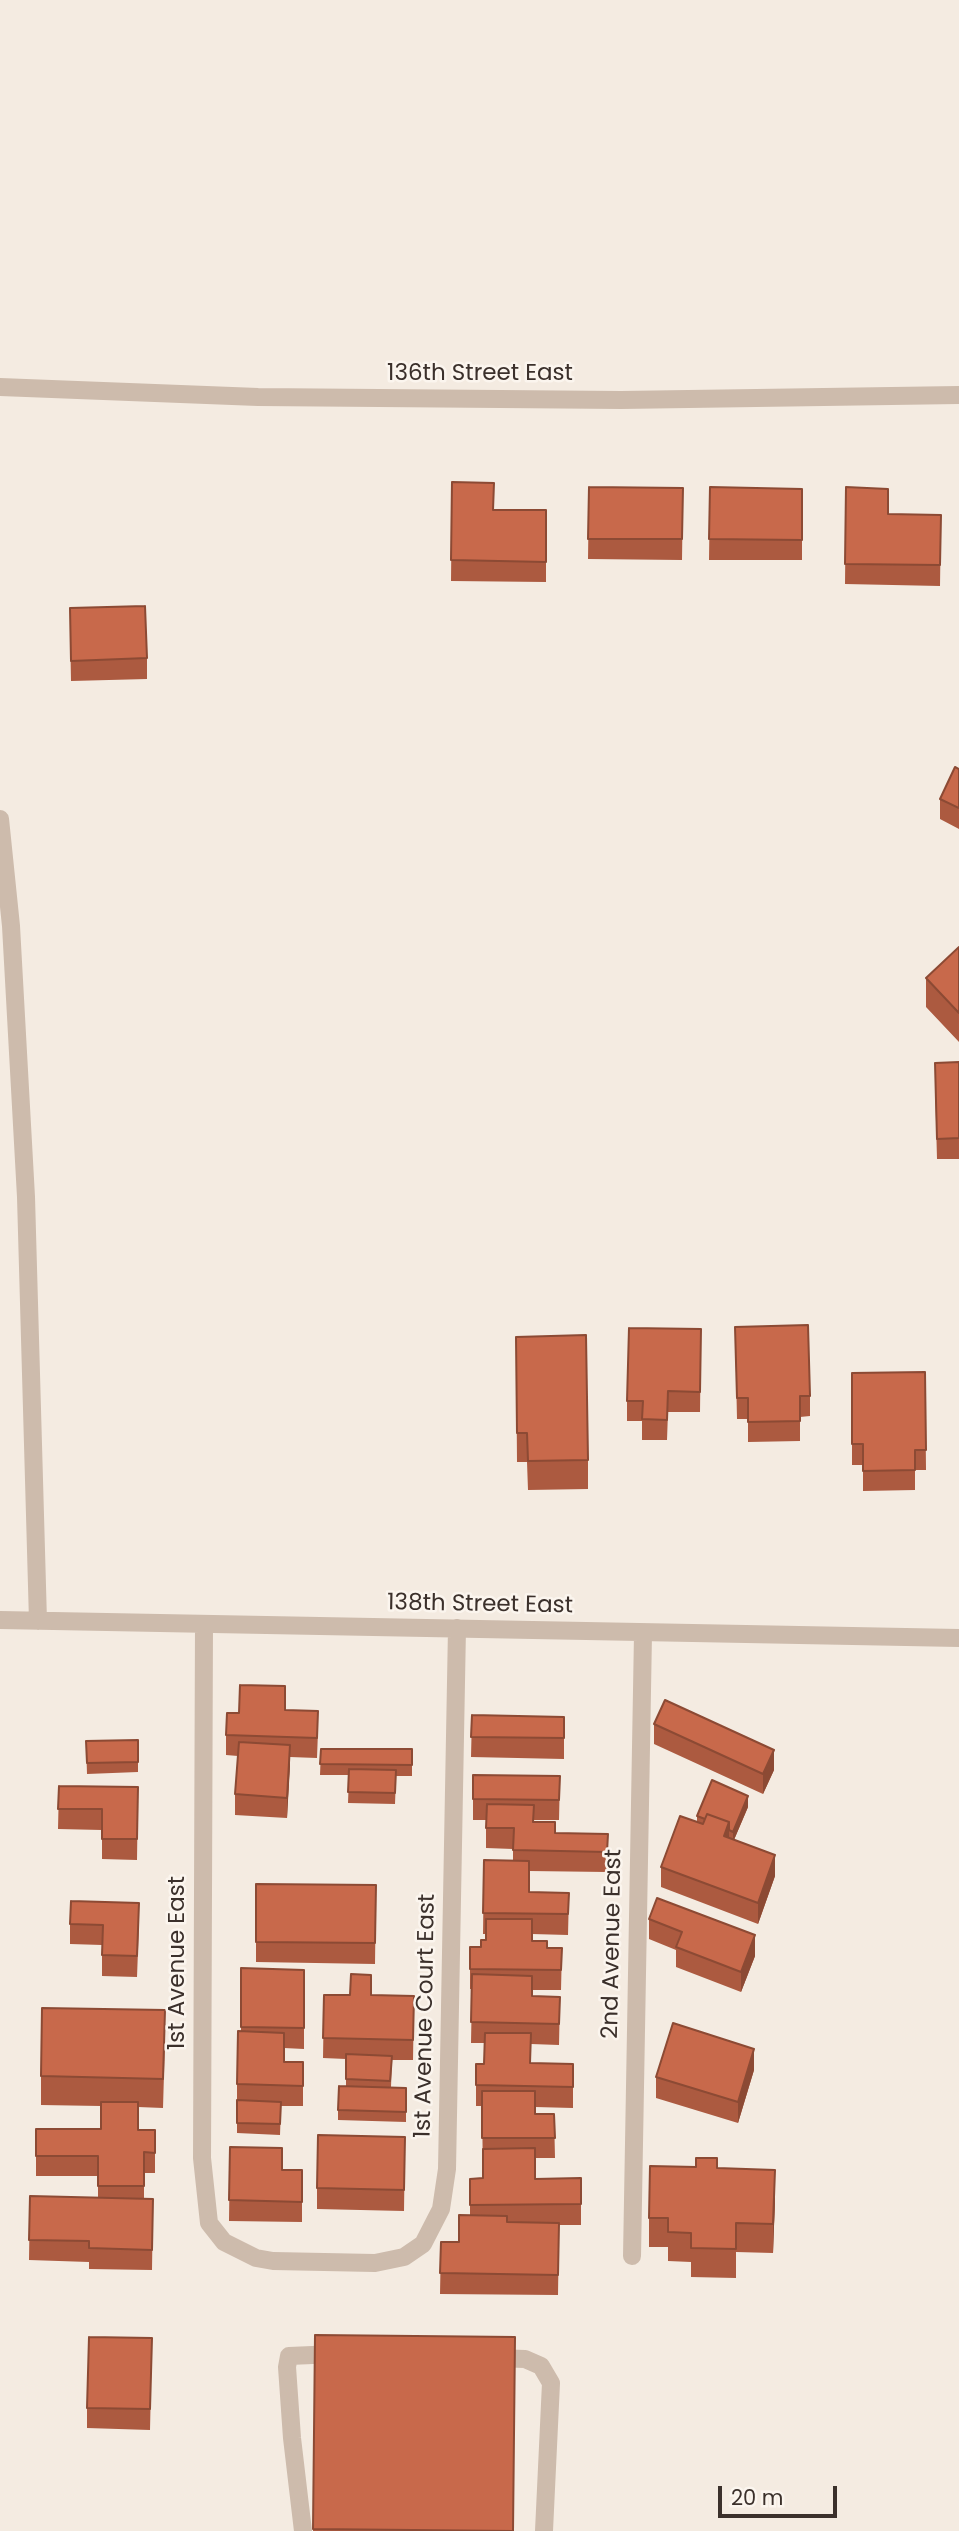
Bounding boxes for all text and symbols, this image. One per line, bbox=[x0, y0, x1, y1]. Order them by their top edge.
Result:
street label: 136th Street East bbox=[387, 360, 573, 388]
street label: 138th Street East bbox=[387, 1590, 573, 1620]
street label: 2nd Avenue East bbox=[598, 1849, 628, 2039]
street label: 1st Avenue East bbox=[164, 1876, 192, 2050]
street label: 1st Avenue Court East bbox=[410, 1894, 442, 2138]
scale bar bbox=[721, 2472, 840, 2516]
text: 20 m bbox=[731, 2483, 784, 2512]

